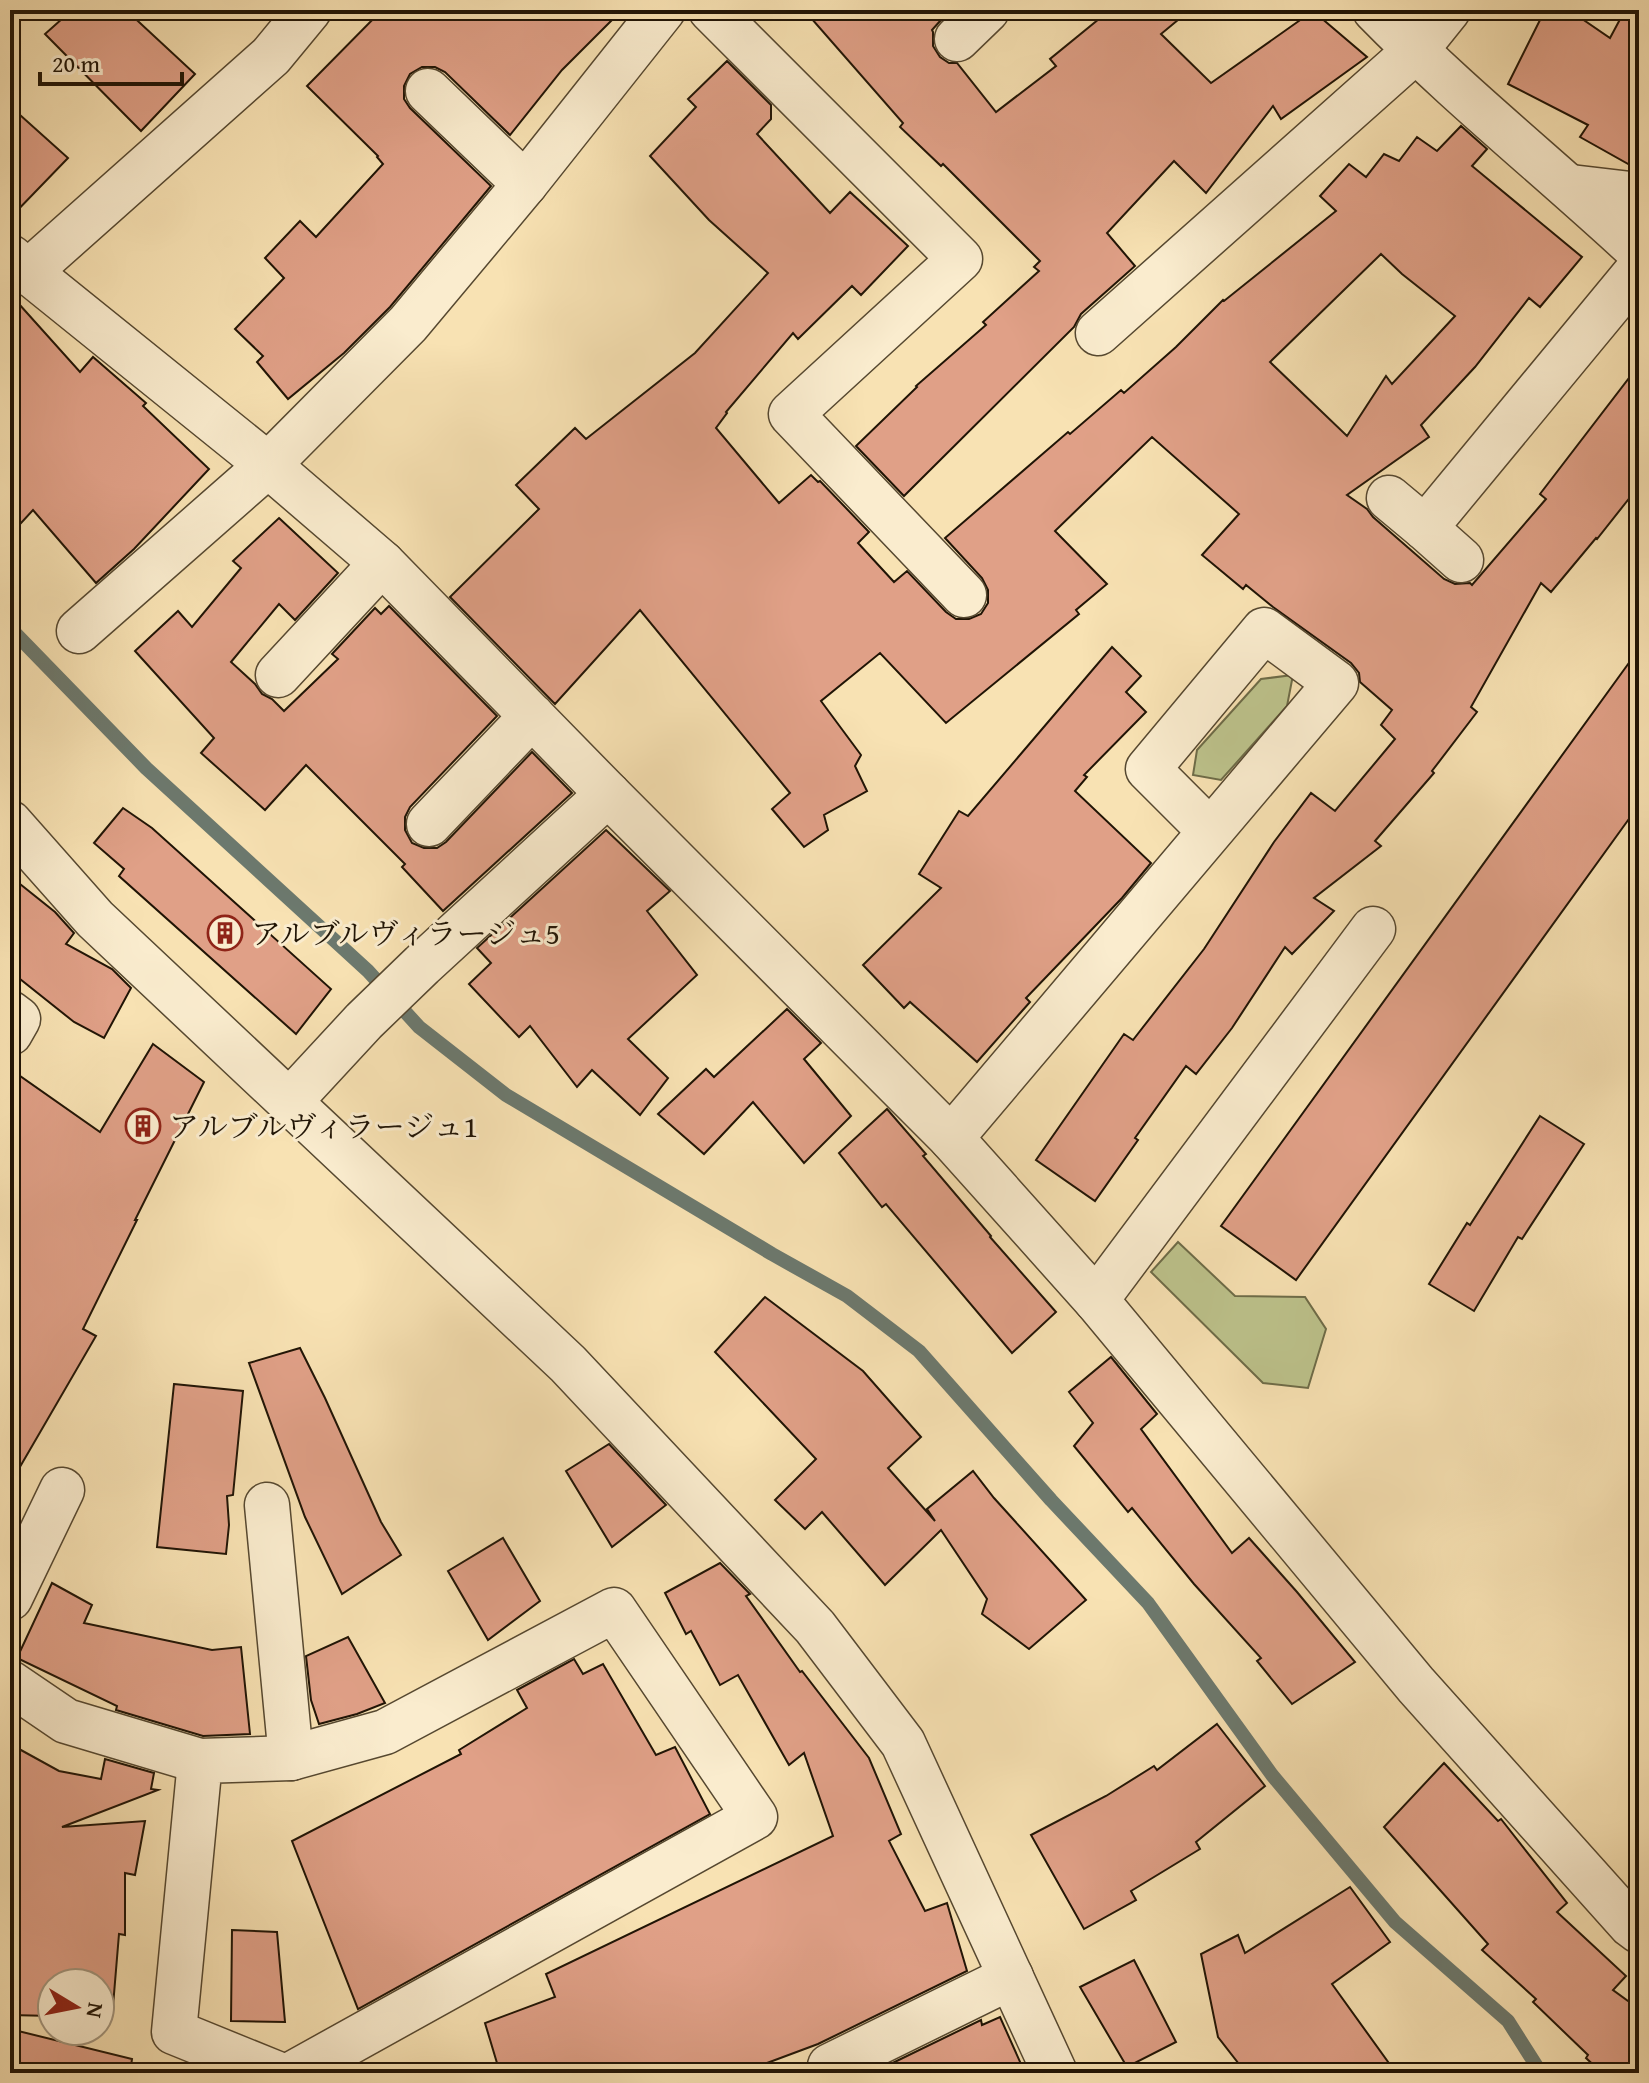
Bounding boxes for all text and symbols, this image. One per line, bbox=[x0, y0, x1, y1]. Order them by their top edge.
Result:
scale bar bbox=[40, 36, 182, 86]
text: 20 m bbox=[52, 46, 100, 81]
place label: アルブルヴィラージュ5 bbox=[251, 911, 560, 955]
building icon: アルブルヴィラージュ5 bbox=[206, 914, 244, 952]
place label: アルブルヴィラージュ1 bbox=[169, 1104, 478, 1148]
building icon: アルブルヴィラージュ1 bbox=[124, 1107, 162, 1145]
north arrow bbox=[36, 1967, 116, 2047]
text: N bbox=[79, 2000, 113, 2021]

